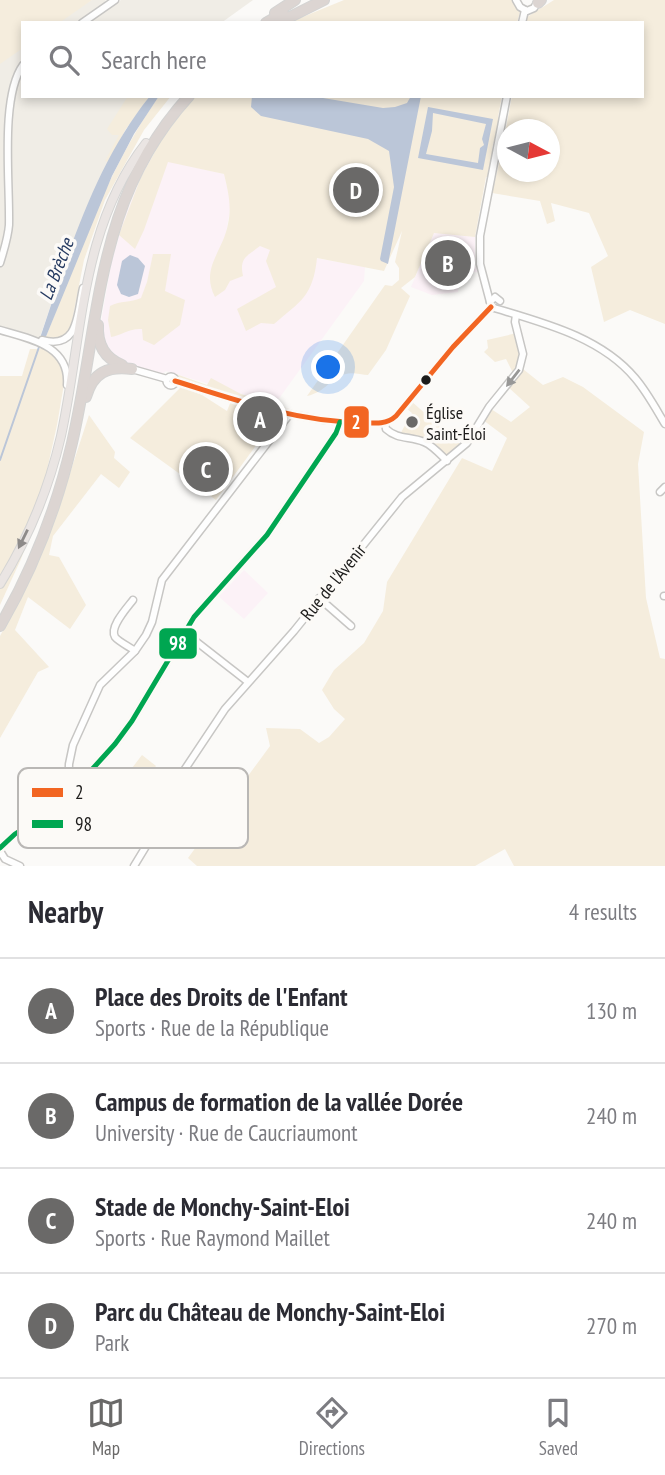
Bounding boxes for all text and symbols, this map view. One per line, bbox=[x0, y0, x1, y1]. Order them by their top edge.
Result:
search box bbox=[21, 21, 644, 98]
icon: search bbox=[45, 41, 83, 79]
text: Search here bbox=[101, 43, 207, 76]
north arrow bbox=[497, 119, 560, 182]
pin: D bbox=[333, 164, 379, 216]
water label: La Brèche bbox=[33, 234, 79, 303]
pin: B bbox=[425, 237, 471, 289]
your location bbox=[311, 350, 345, 384]
one-way arrow bbox=[505, 369, 520, 387]
unlabelled marker bbox=[419, 373, 433, 387]
pin: A bbox=[237, 393, 283, 445]
place label: Église Saint-Éloi bbox=[426, 401, 486, 445]
line badge: 2 bbox=[343, 405, 370, 439]
text: 2 bbox=[351, 410, 361, 434]
marker: Église Saint-Éloi bbox=[404, 414, 420, 430]
pin: C bbox=[183, 443, 229, 495]
one-way arrow bbox=[17, 529, 29, 549]
street label: Rue de l'Avenir bbox=[295, 539, 371, 625]
line badge: 98 bbox=[158, 627, 198, 660]
text: 98 bbox=[169, 631, 187, 655]
legend bbox=[18, 768, 248, 848]
text: 2 bbox=[75, 780, 84, 804]
text: 98 bbox=[75, 812, 92, 836]
text: Nearby bbox=[28, 892, 103, 931]
text: 4 results bbox=[569, 897, 637, 926]
text: Place des Droits de l'Enfant bbox=[95, 980, 348, 1013]
text: A bbox=[45, 996, 57, 1025]
text: 130 m bbox=[586, 996, 637, 1025]
text: Sports · Rue de la République bbox=[95, 1013, 329, 1042]
text: Campus de formation de la vallée Dorée bbox=[95, 1085, 463, 1118]
text: B bbox=[45, 1101, 57, 1130]
text: 240 m bbox=[586, 1101, 637, 1130]
text: University · Rue de Caucriaumont bbox=[95, 1118, 358, 1147]
text: Stade de Monchy-Saint-Eloi bbox=[95, 1190, 350, 1223]
text: C bbox=[46, 1206, 56, 1235]
text: 240 m bbox=[586, 1206, 637, 1235]
text: Sports · Rue Raymond Maillet bbox=[95, 1223, 330, 1252]
text: Parc du Château de Monchy-Saint-Eloi bbox=[95, 1295, 445, 1328]
text: D bbox=[45, 1311, 57, 1340]
text: 270 m bbox=[586, 1311, 637, 1340]
text: Park bbox=[95, 1328, 129, 1357]
tab: Map bbox=[87, 1394, 125, 1460]
tab: Directions bbox=[299, 1394, 365, 1460]
tab: Saved bbox=[539, 1394, 578, 1460]

